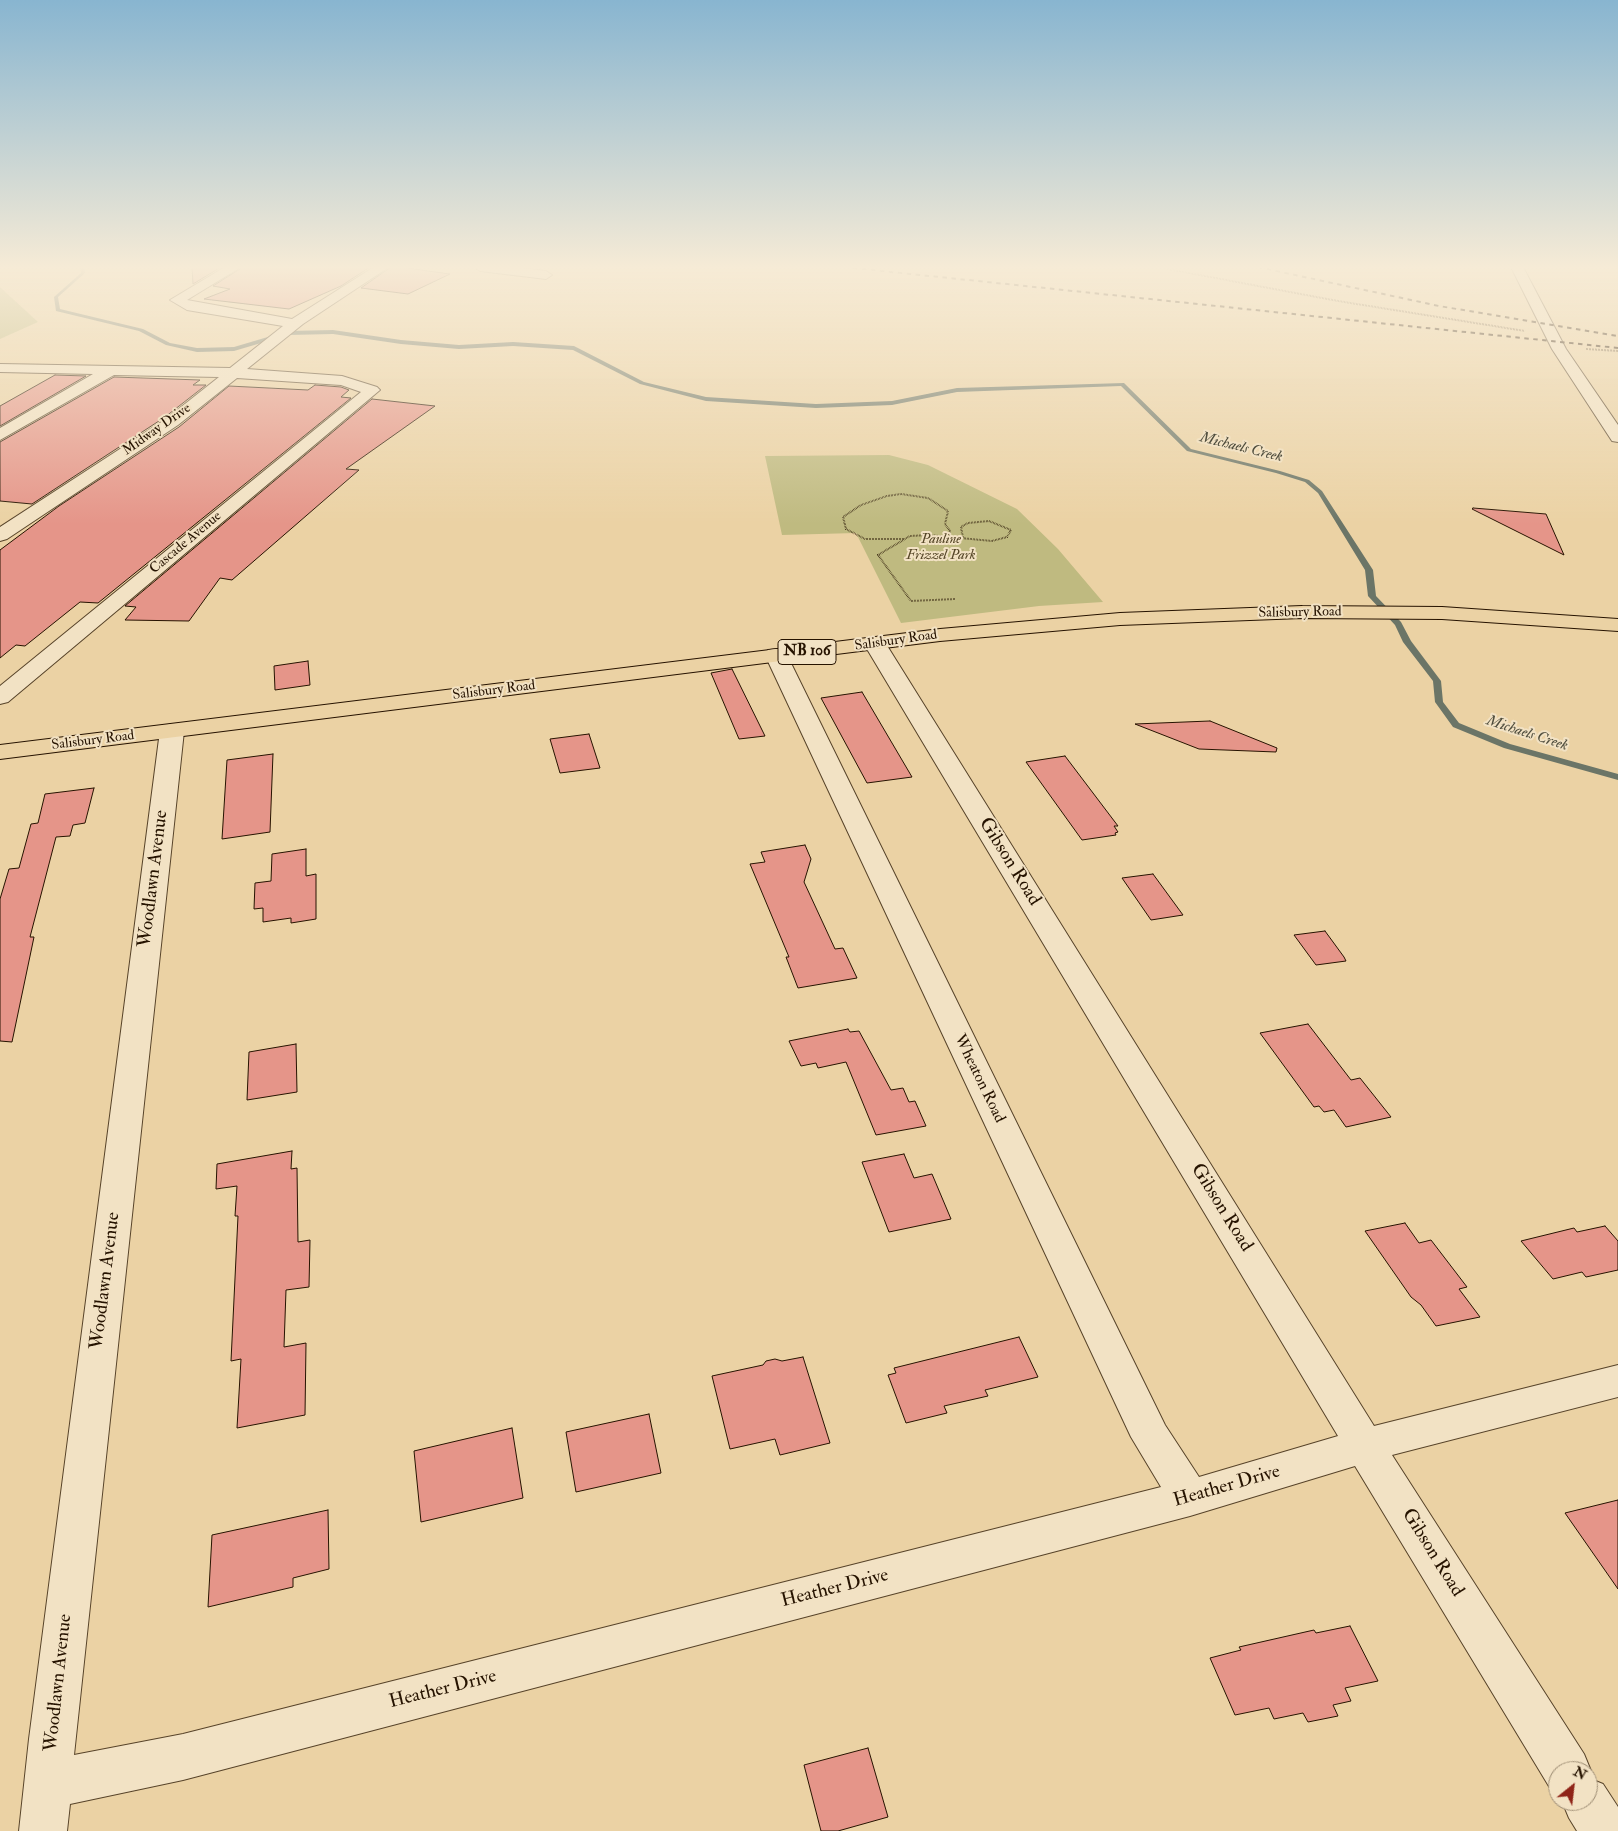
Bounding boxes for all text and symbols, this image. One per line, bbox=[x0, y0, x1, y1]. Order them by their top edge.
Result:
street label: Midway Drive bbox=[120, 400, 194, 460]
water label: Michaels Creek bbox=[1198, 429, 1284, 467]
street label: Cascade Avenue bbox=[147, 508, 225, 578]
park label: Pauline Frizzel Park bbox=[906, 532, 976, 564]
street label: Salisbury Road bbox=[1258, 604, 1342, 622]
street label: Salisbury Road bbox=[854, 627, 938, 655]
road number: NB 106 bbox=[778, 640, 836, 664]
street label: Salisbury Road bbox=[452, 678, 536, 704]
water label: Michaels Creek bbox=[1484, 712, 1570, 756]
street label: Salisbury Road bbox=[51, 728, 135, 754]
street label: Woodlawn Avenue bbox=[134, 809, 174, 949]
street label: Gibson Road bbox=[973, 814, 1045, 910]
street label: Wheaton Road bbox=[949, 1032, 1009, 1126]
street label: Gibson Road bbox=[1185, 1160, 1257, 1256]
street label: Woodlawn Avenue bbox=[86, 1211, 126, 1351]
street label: Heather Drive bbox=[1171, 1461, 1283, 1513]
street label: Gibson Road bbox=[1396, 1505, 1468, 1601]
street label: Heather Drive bbox=[779, 1565, 891, 1613]
street label: Woodlawn Avenue bbox=[40, 1613, 78, 1753]
street label: Heather Drive bbox=[387, 1666, 499, 1714]
north arrow bbox=[1548, 1761, 1598, 1811]
text: N bbox=[1570, 1763, 1590, 1784]

